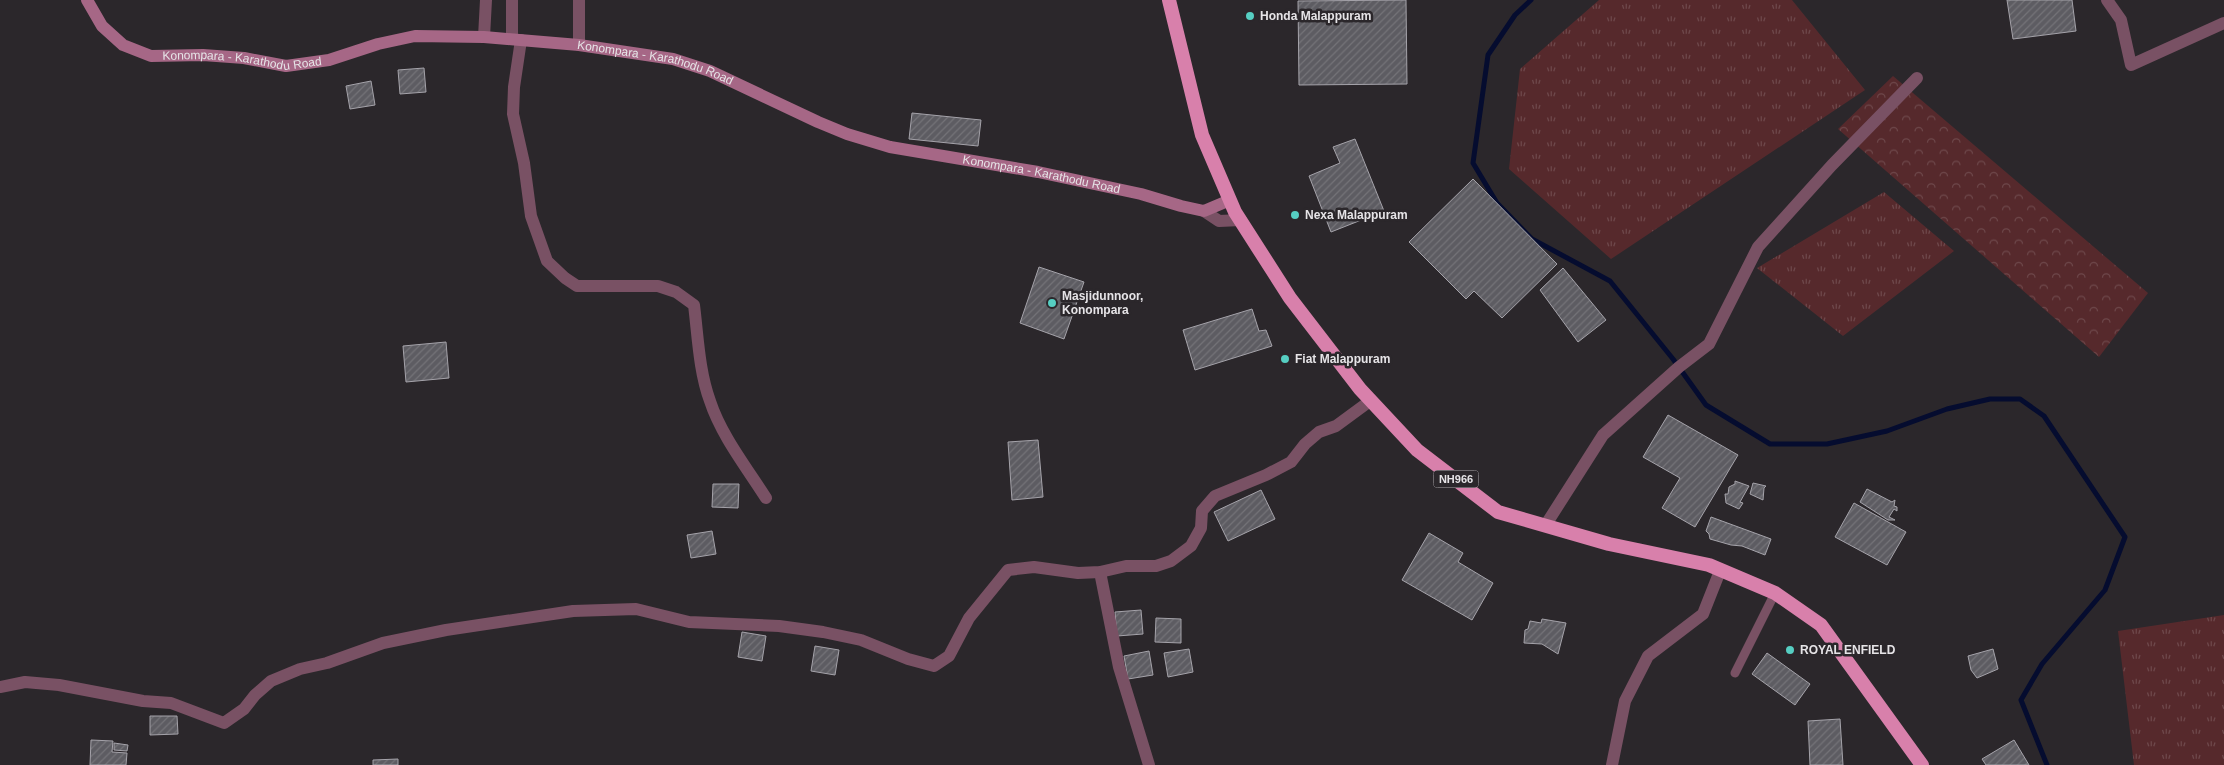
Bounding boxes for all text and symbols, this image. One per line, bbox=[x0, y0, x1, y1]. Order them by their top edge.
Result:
place label: Honda Malappuram bbox=[1260, 9, 1371, 23]
marker: Honda Malappuram bbox=[1244, 10, 1256, 22]
street label: Konompara - Karathodu Road bbox=[576, 38, 735, 88]
street label: Konompara - Karathodu Road bbox=[162, 48, 323, 73]
street label: Konompara - Karathodu Road bbox=[961, 152, 1122, 196]
place label: Nexa Malappuram bbox=[1305, 208, 1408, 222]
marker: Nexa Malappuram bbox=[1289, 209, 1301, 221]
place label: Masjidunnoor, Konompara bbox=[1062, 289, 1143, 317]
marker: Masjidunnoor, Konompara bbox=[1046, 297, 1058, 309]
place label: Fiat Malappuram bbox=[1295, 352, 1390, 366]
marker: Fiat Malappuram bbox=[1279, 353, 1291, 365]
road number: NH966 bbox=[1434, 470, 1478, 488]
place label: ROYAL ENFIELD bbox=[1800, 643, 1896, 657]
marker: ROYAL ENFIELD bbox=[1784, 644, 1796, 656]

